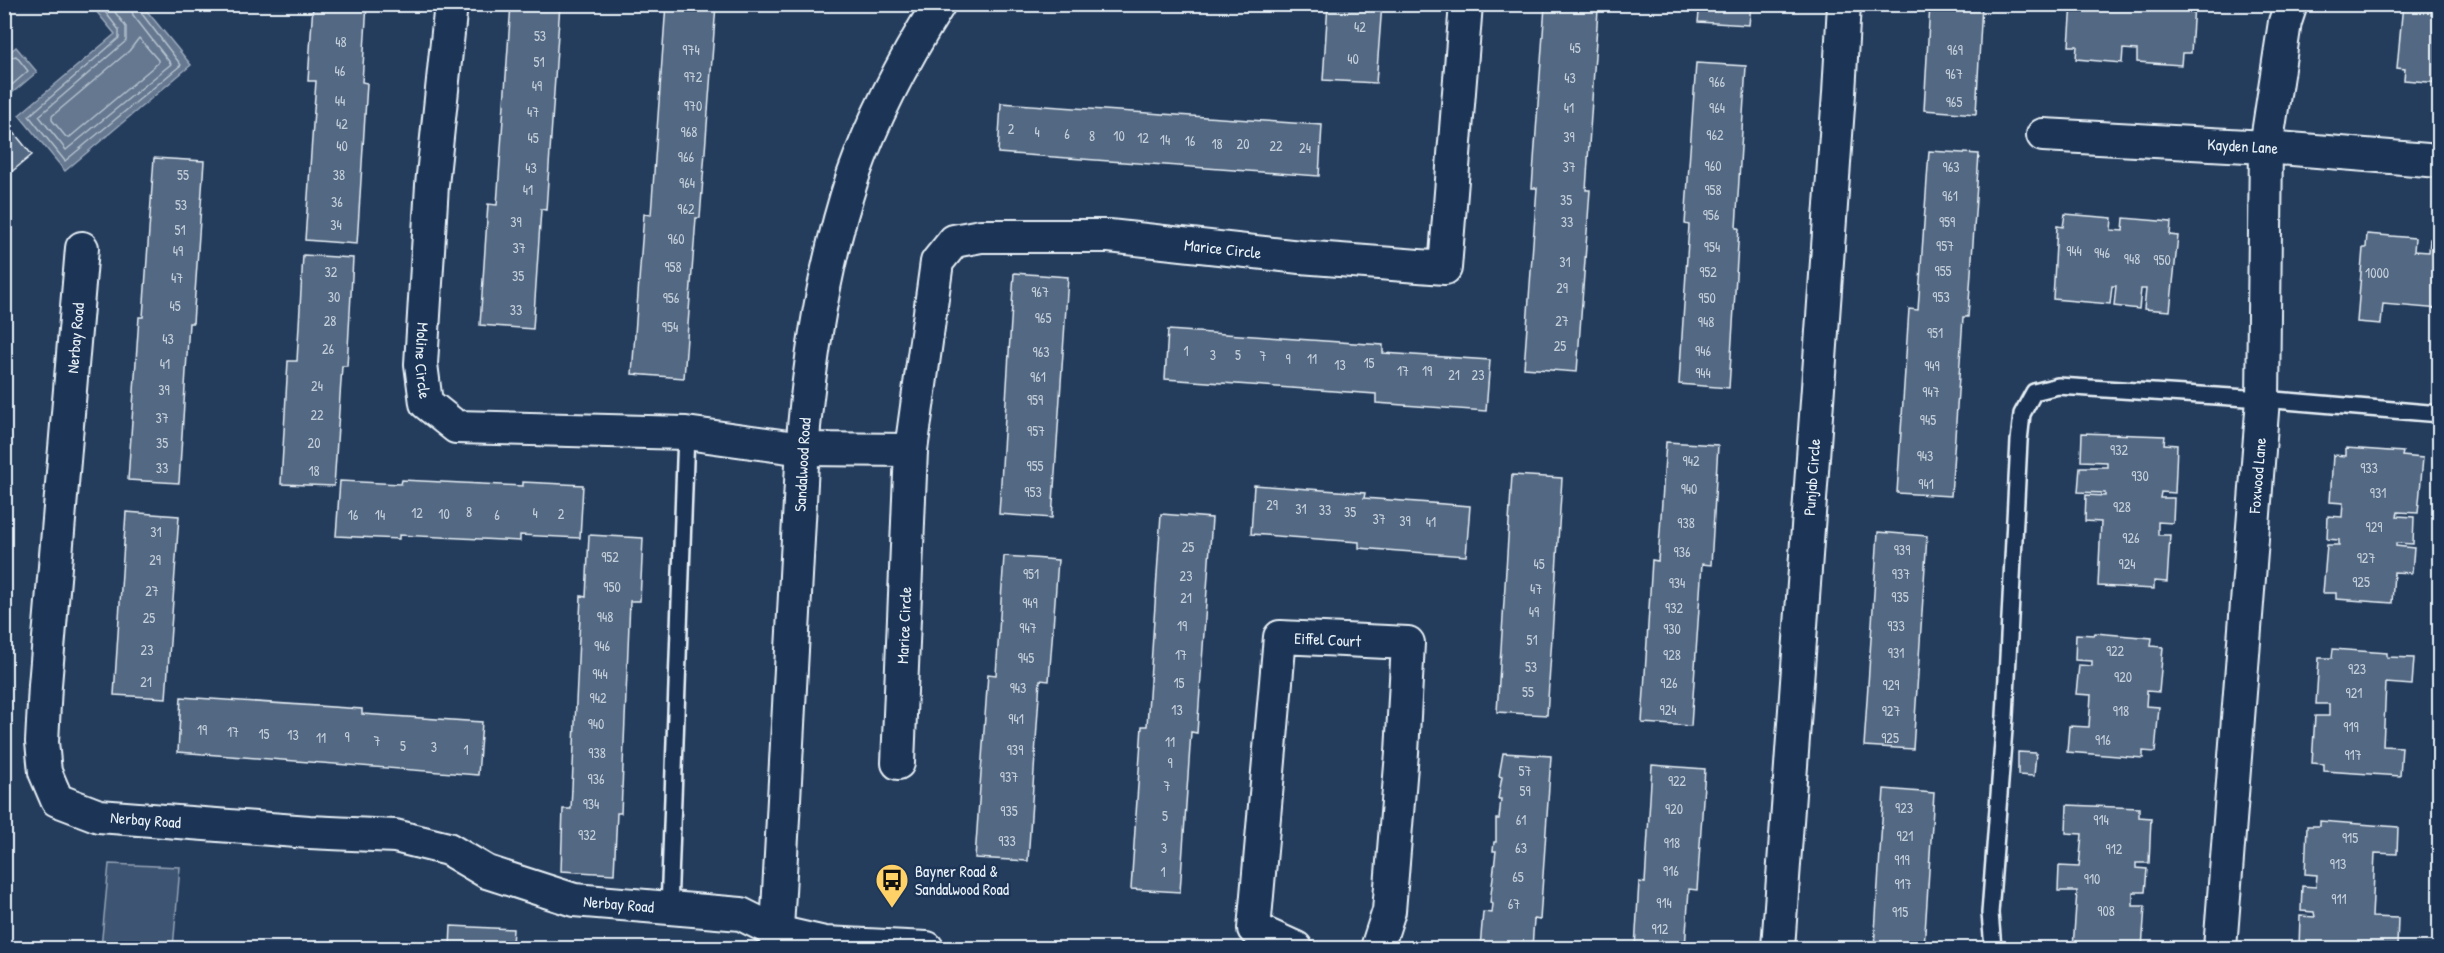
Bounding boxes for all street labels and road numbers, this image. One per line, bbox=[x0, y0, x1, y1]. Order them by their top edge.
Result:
street label: Kayden Lane bbox=[2207, 133, 2280, 159]
street label: Marice Circle bbox=[1183, 233, 1263, 264]
street label: Nerbay Road bbox=[61, 302, 89, 374]
street label: Moline Circle bbox=[410, 322, 436, 401]
street label: Sandalwood Road bbox=[788, 417, 816, 512]
street label: Foxwood Lane bbox=[2243, 436, 2271, 515]
street label: Punjab Circle bbox=[1798, 437, 1825, 516]
street label: Marice Circle bbox=[891, 585, 916, 664]
street label: Eiffel Court bbox=[1294, 627, 1362, 652]
street label: Nerbay Road bbox=[110, 806, 182, 833]
street label: Nerbay Road bbox=[583, 890, 655, 918]

